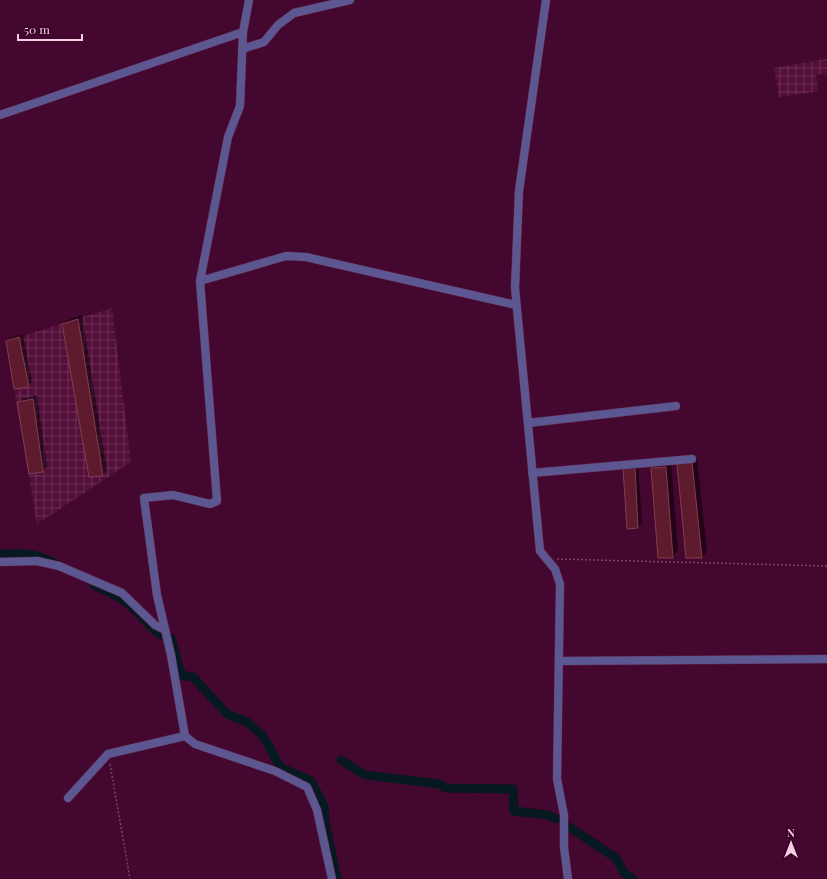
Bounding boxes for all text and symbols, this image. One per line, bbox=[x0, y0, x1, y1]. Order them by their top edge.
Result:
scale bar bbox=[18, 16, 82, 42]
text: 50 m bbox=[24, 21, 50, 37]
north arrow bbox=[771, 823, 811, 863]
text: N bbox=[787, 825, 795, 840]

